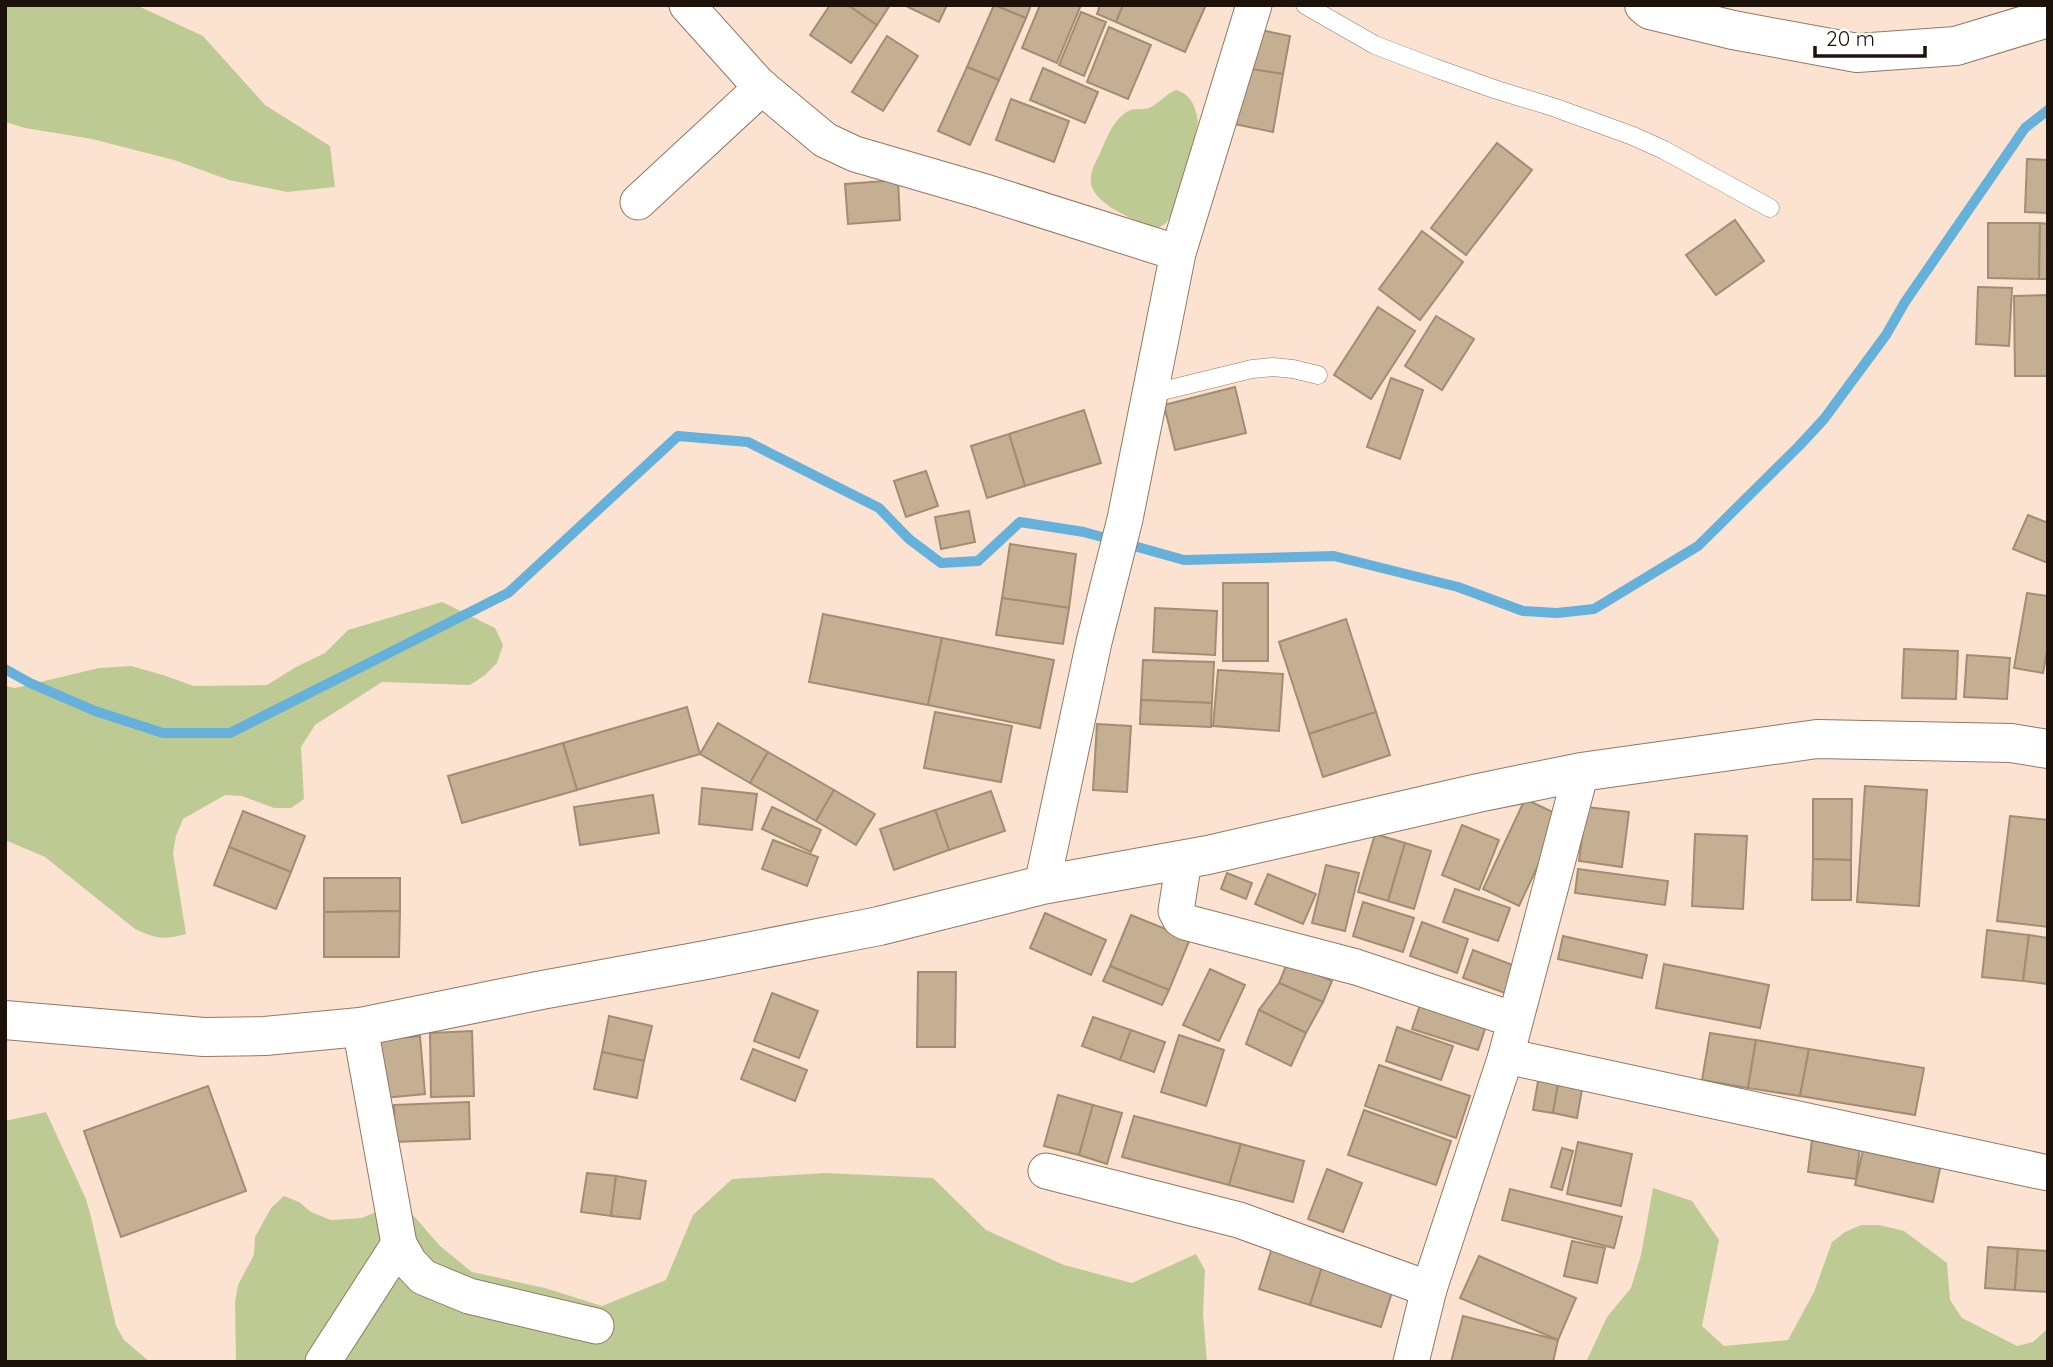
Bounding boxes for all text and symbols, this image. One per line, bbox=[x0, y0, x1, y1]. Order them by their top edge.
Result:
scale bar bbox=[1815, 14, 1925, 58]
text: 20 m bbox=[1826, 25, 1875, 51]

